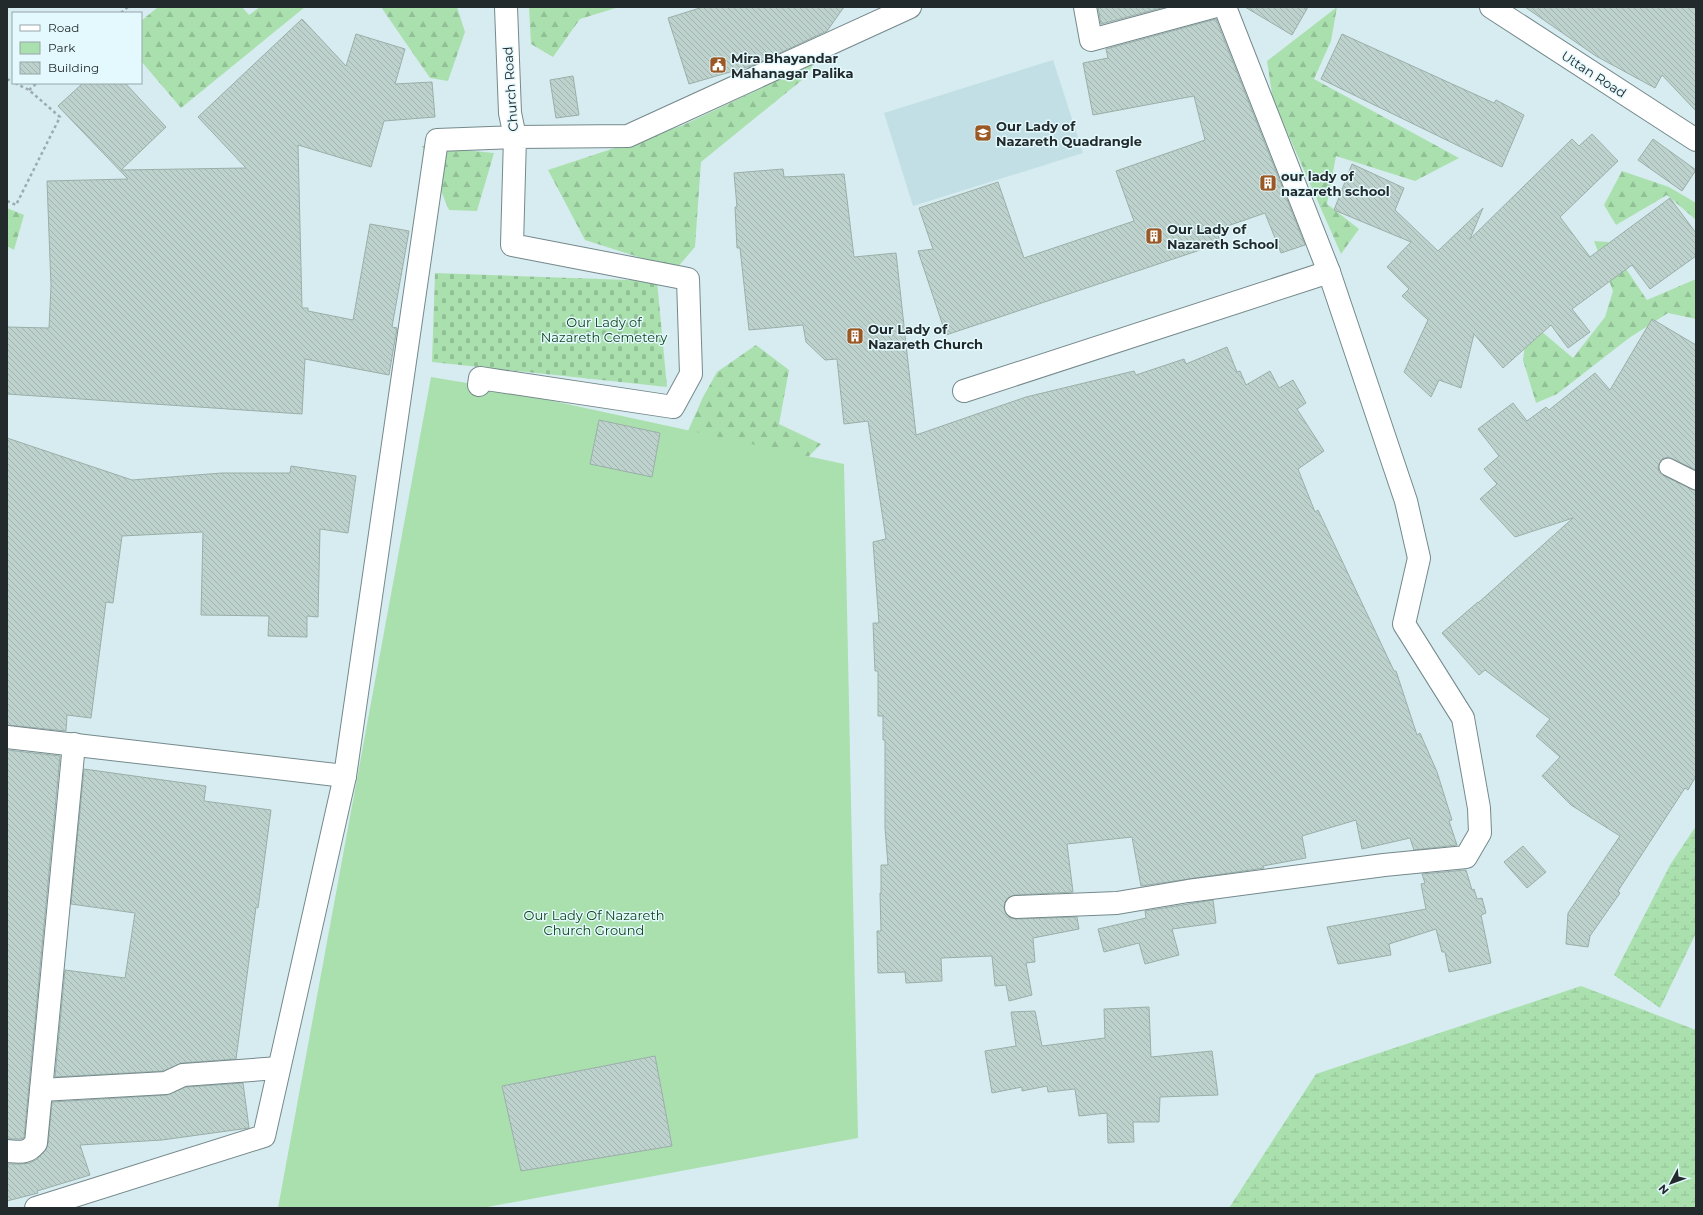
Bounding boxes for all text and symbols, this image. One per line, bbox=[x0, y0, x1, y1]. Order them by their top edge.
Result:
legend bbox=[12, 12, 142, 84]
text: Road bbox=[48, 20, 79, 35]
text: Park bbox=[48, 40, 76, 55]
street label: Church Road bbox=[499, 46, 521, 132]
street label: Uttan Road bbox=[1559, 47, 1629, 101]
place label: Mira Bhayandar Mahanagar Palika bbox=[731, 50, 853, 81]
public building icon: Mira Bhayandar Mahanagar Palika bbox=[708, 55, 728, 75]
text: Building bbox=[48, 60, 99, 75]
place label: Our Lady of Nazareth Quadrangle bbox=[996, 118, 1142, 149]
school or university icon: Our Lady of Nazareth Quadrangle bbox=[973, 123, 993, 143]
place label: our lady of nazareth school bbox=[1281, 168, 1390, 199]
building icon: our lady of nazareth school bbox=[1258, 173, 1278, 193]
place label: Our Lady of Nazareth School bbox=[1167, 221, 1279, 252]
building icon: Our Lady of Nazareth School bbox=[1144, 226, 1164, 246]
park label: Our Lady of Nazareth Cemetery bbox=[541, 314, 668, 345]
place label: Our Lady of Nazareth Church bbox=[868, 321, 983, 352]
building icon: Our Lady of Nazareth Church bbox=[845, 326, 865, 346]
park label: Our Lady Of Nazareth Church Ground bbox=[523, 907, 665, 938]
north arrow bbox=[1651, 1163, 1691, 1203]
text: N bbox=[1655, 1182, 1672, 1198]

